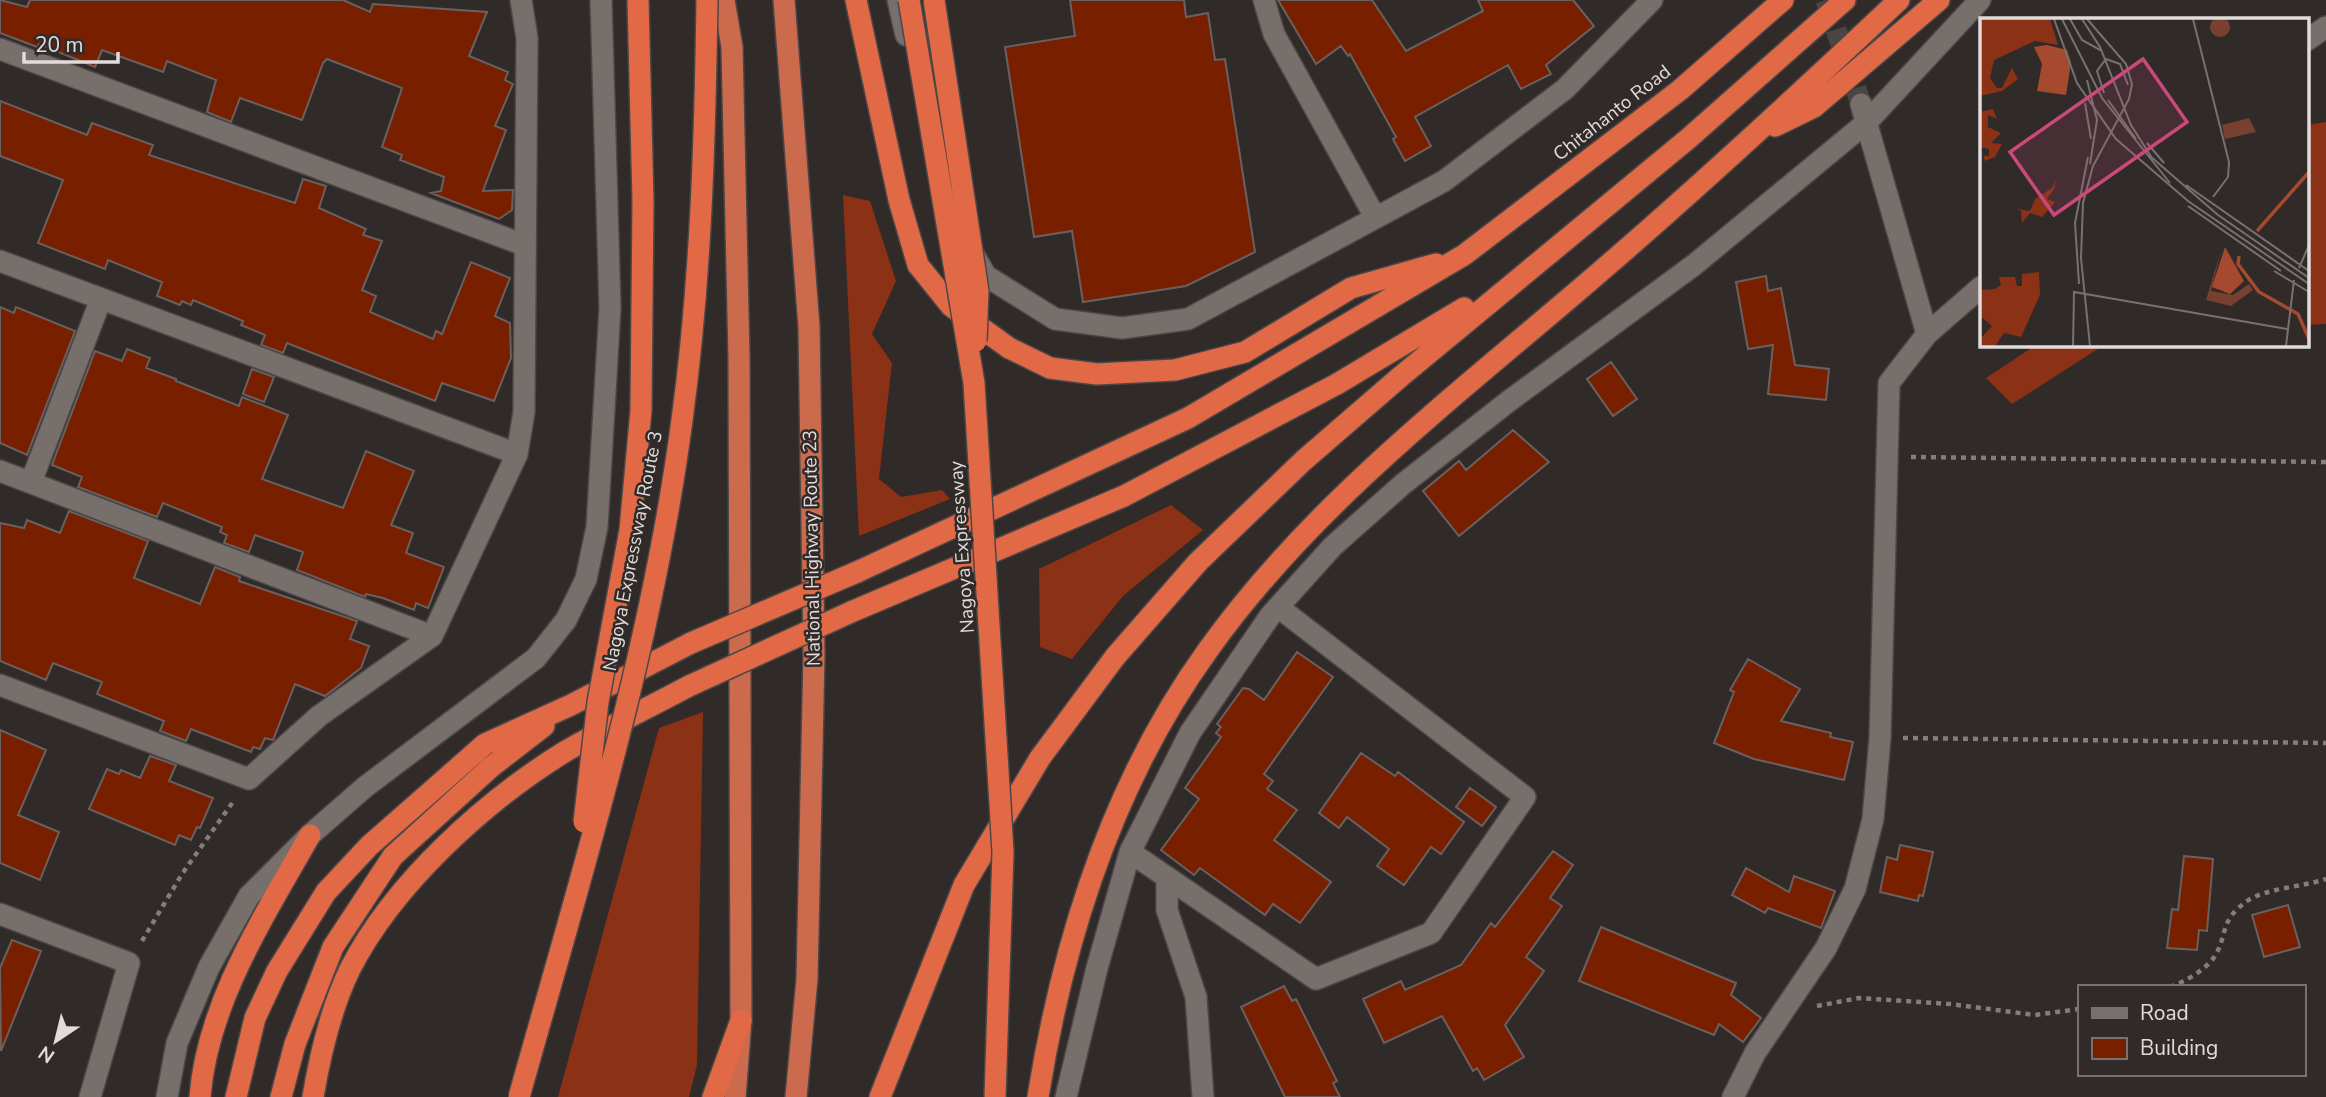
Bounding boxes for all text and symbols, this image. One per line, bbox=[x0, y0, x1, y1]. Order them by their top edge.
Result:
inset map bbox=[1980, 18, 2308, 346]
scale bar bbox=[24, 21, 119, 65]
text: 20 m bbox=[35, 31, 84, 59]
street label: Chitahanto Road bbox=[1548, 59, 1676, 167]
street label: Nagoya Expressway Route 3 bbox=[597, 429, 669, 673]
street label: National Highway Route 23 bbox=[797, 430, 827, 666]
street label: Nagoya Expressway bbox=[943, 460, 981, 634]
legend bbox=[2078, 985, 2305, 1076]
text: Road bbox=[2140, 999, 2189, 1027]
north arrow bbox=[21, 1006, 91, 1076]
text: Building bbox=[2140, 1034, 2218, 1062]
text: N bbox=[34, 1039, 60, 1069]

